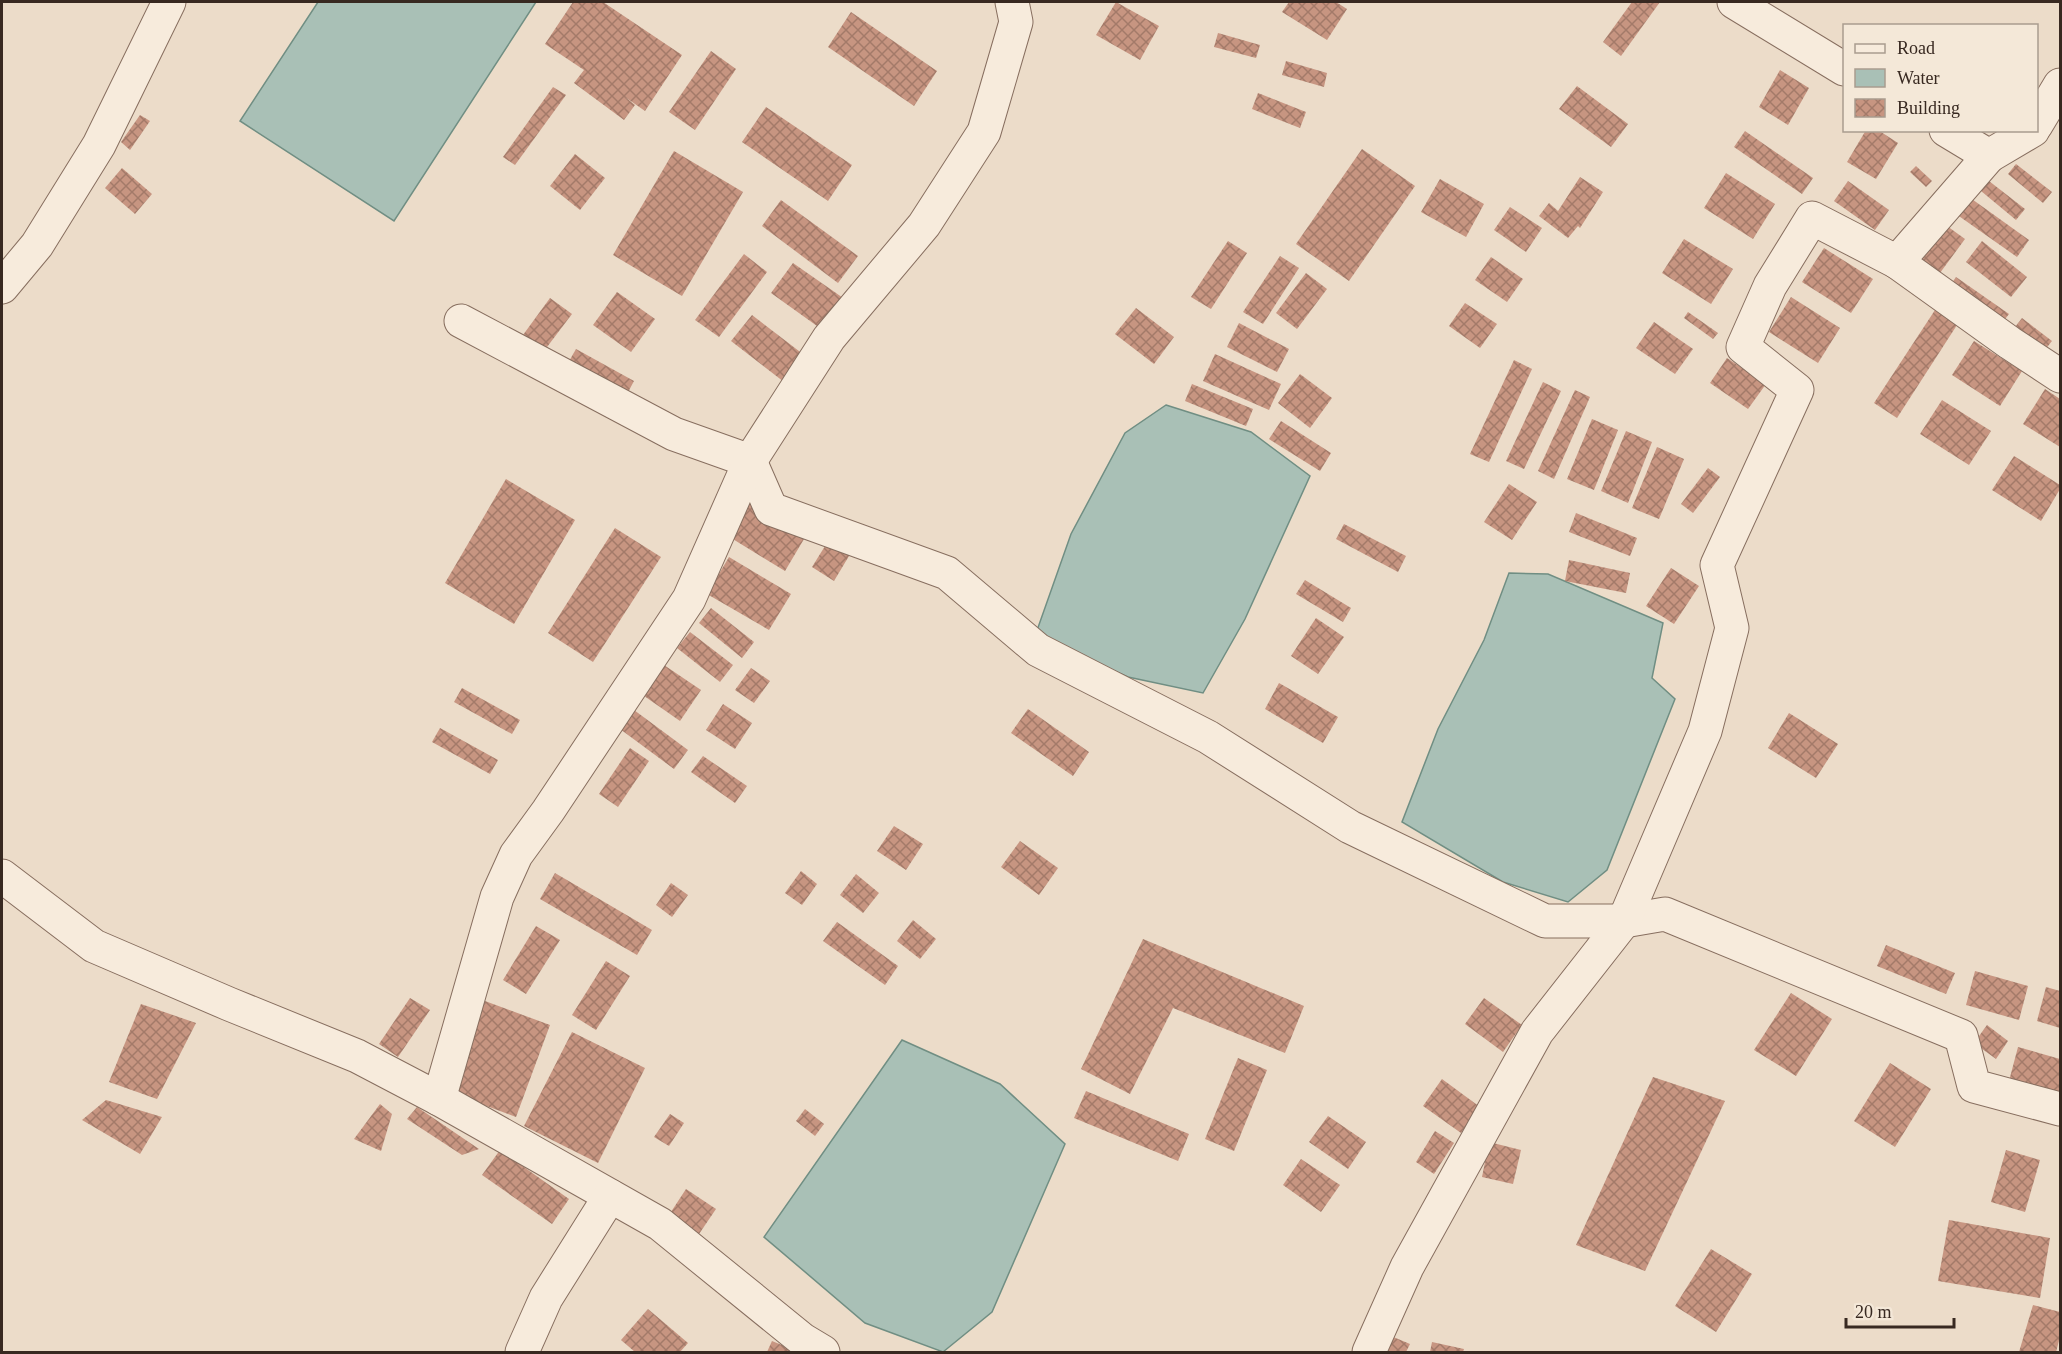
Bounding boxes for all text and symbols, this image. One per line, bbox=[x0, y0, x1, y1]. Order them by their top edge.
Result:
legend bbox=[1843, 24, 2038, 132]
text: Road bbox=[1897, 38, 1935, 58]
text: Water bbox=[1897, 68, 1940, 88]
text: Building bbox=[1897, 98, 1960, 118]
scale bar bbox=[1846, 1291, 1954, 1329]
text: 20 m bbox=[1855, 1302, 1892, 1322]

